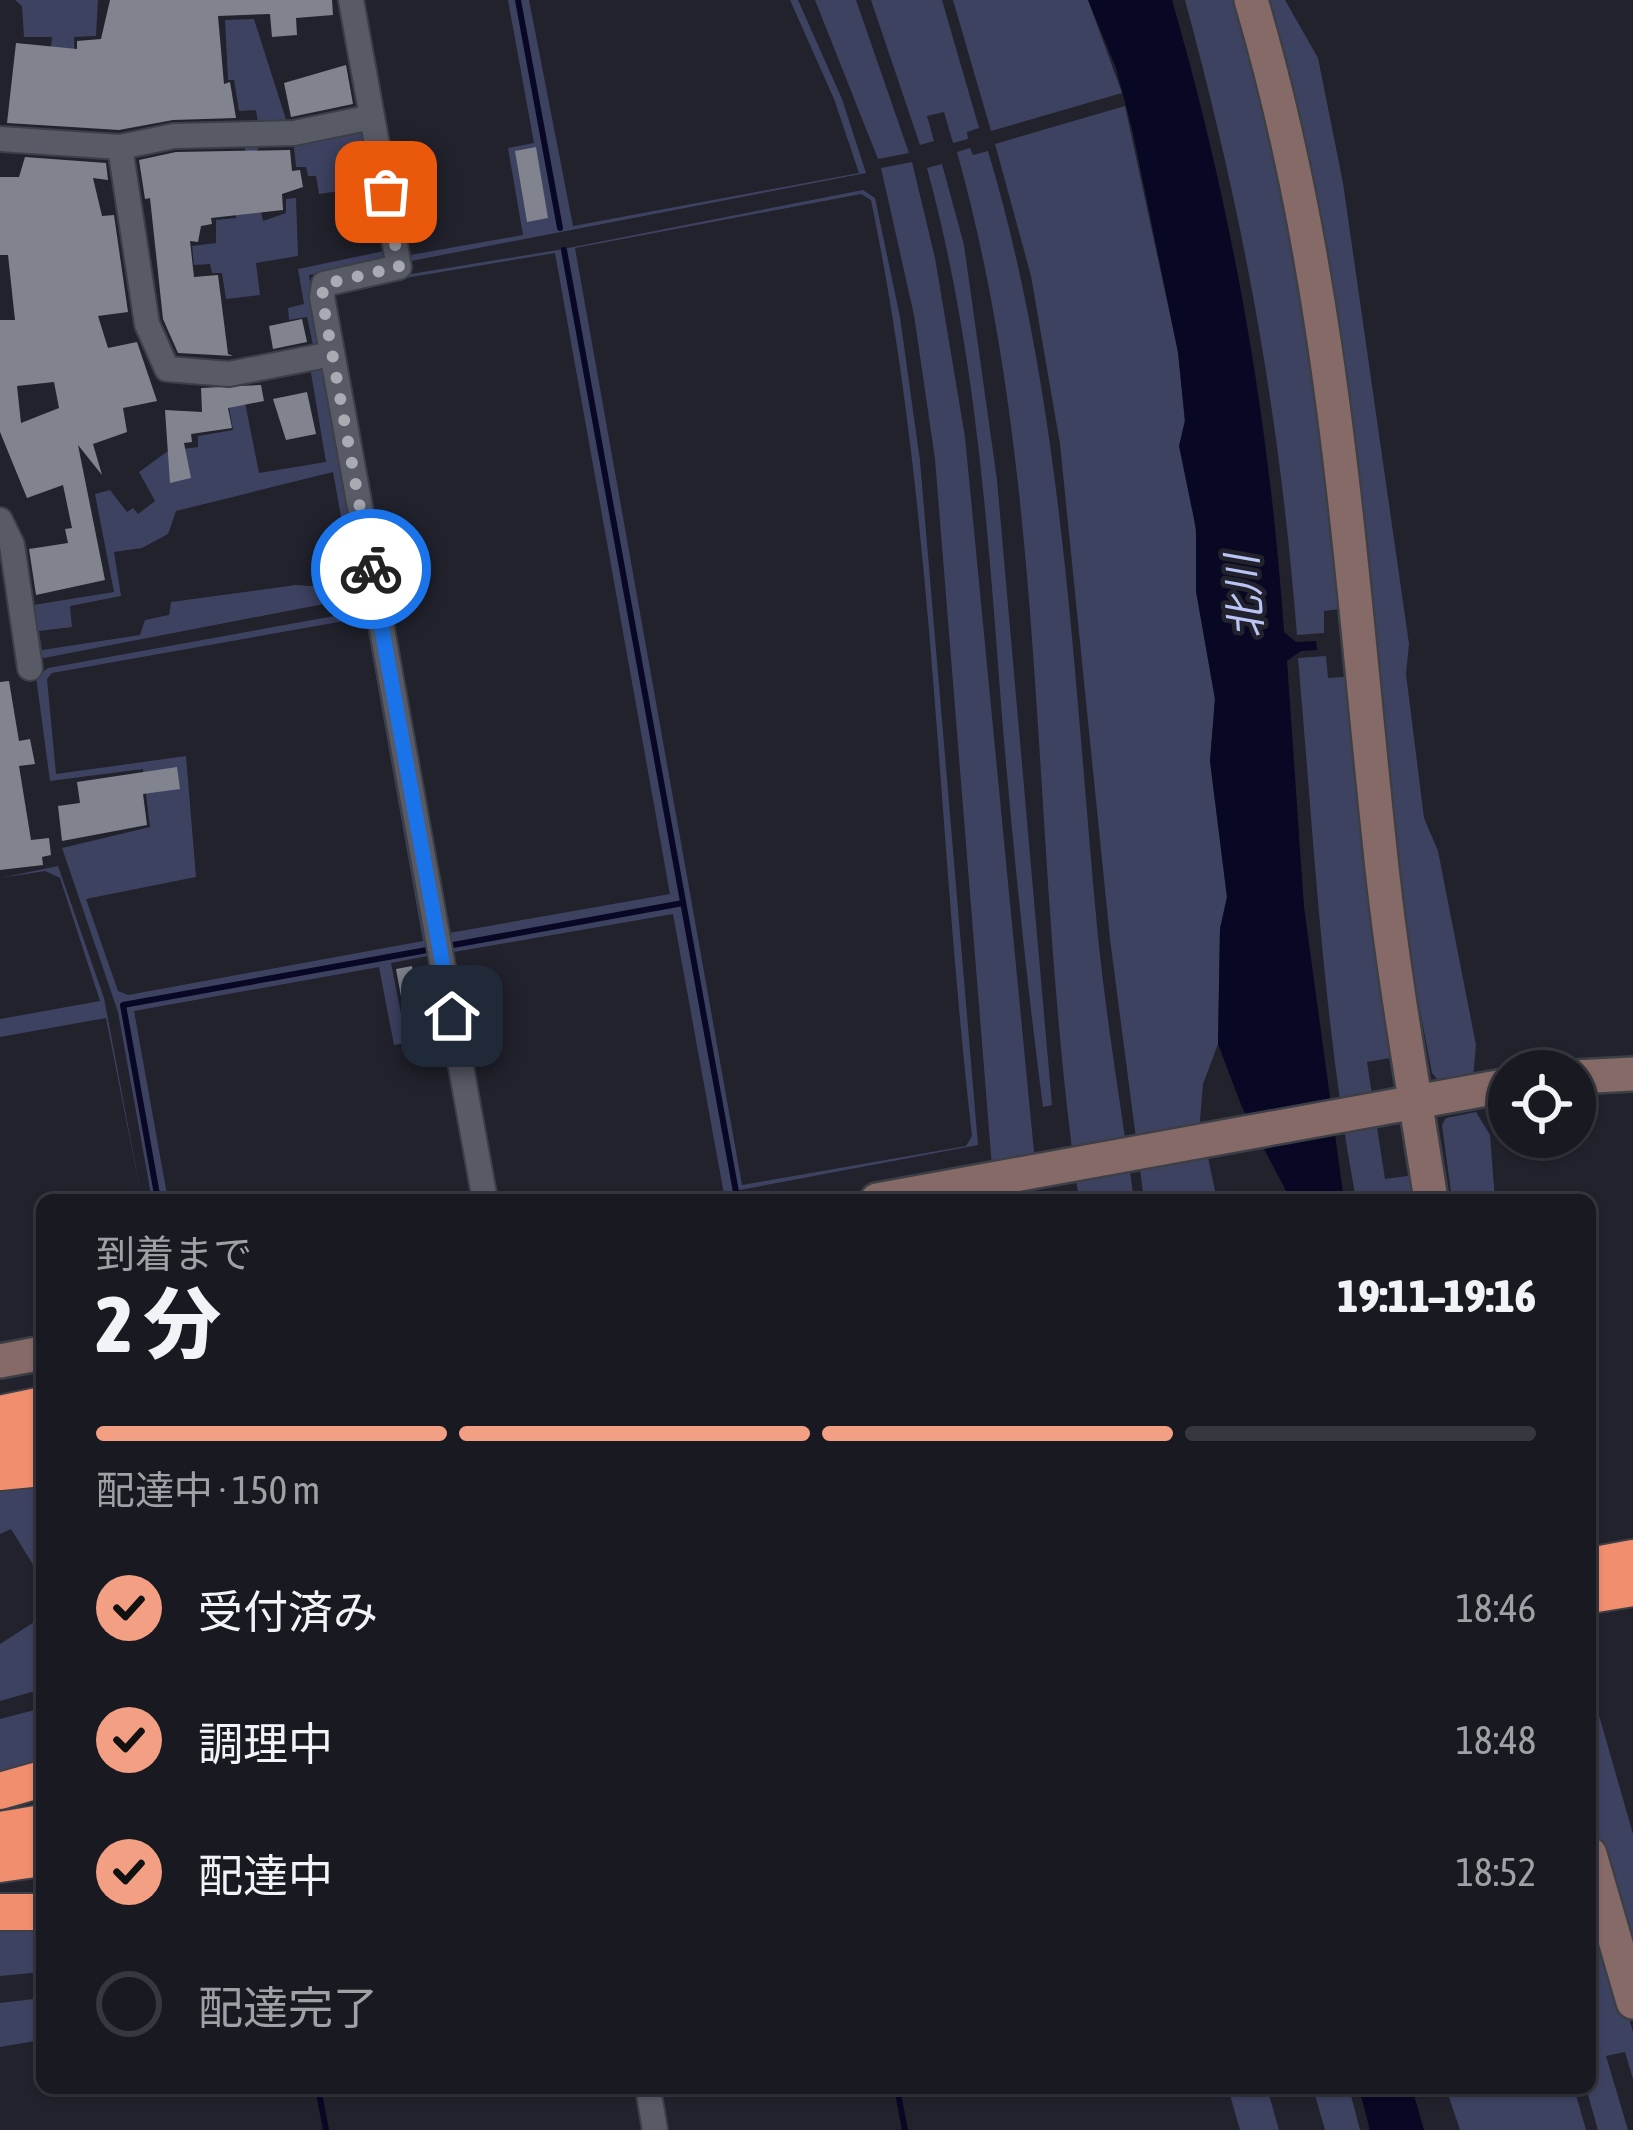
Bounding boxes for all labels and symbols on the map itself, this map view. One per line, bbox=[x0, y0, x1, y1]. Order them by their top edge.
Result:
pin bbox=[335, 141, 437, 243]
courier bbox=[311, 509, 431, 629]
water label: 北川 bbox=[1217, 549, 1271, 641]
pin bbox=[401, 965, 503, 1067]

